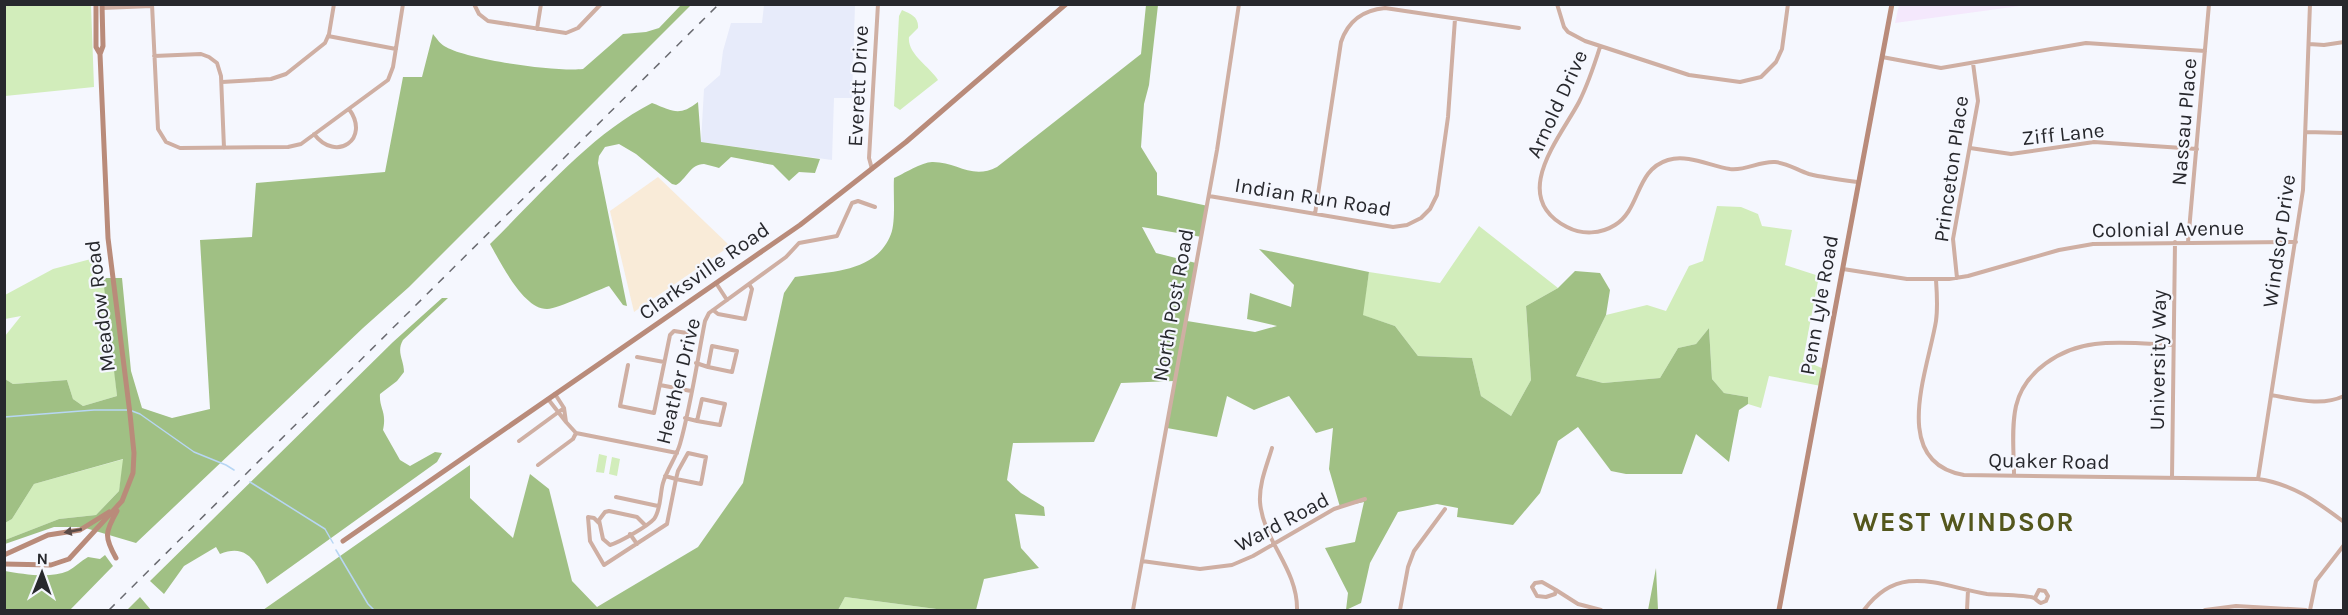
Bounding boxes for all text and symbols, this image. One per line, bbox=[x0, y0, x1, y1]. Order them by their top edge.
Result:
street label: Everett Drive bbox=[843, 25, 873, 147]
street label: Arnold Drive bbox=[1522, 46, 1592, 162]
street label: Nassau Place bbox=[2166, 57, 2202, 187]
street label: Princeton Place bbox=[1929, 94, 1973, 244]
street label: Ziff Lane bbox=[2021, 118, 2105, 150]
street label: Indian Run Road bbox=[1233, 173, 1393, 221]
street label: Windsor Drive bbox=[2258, 173, 2300, 309]
street label: Colonial Avenue bbox=[2092, 216, 2244, 242]
street label: Clarksville Road bbox=[634, 217, 774, 325]
street label: North Post Road bbox=[1148, 227, 1198, 383]
street label: Penn Lyle Road bbox=[1795, 233, 1843, 377]
street label: Meadow Road bbox=[80, 239, 120, 373]
street label: University Way bbox=[2145, 289, 2171, 431]
street label: Heather Drive bbox=[651, 315, 705, 447]
street label: Quaker Road bbox=[1988, 448, 2110, 474]
street label: Ward Road bbox=[1231, 487, 1333, 557]
district label: WEST WINDSOR bbox=[1853, 506, 2075, 538]
one-way arrow bbox=[63, 527, 82, 536]
north arrow bbox=[12, 543, 72, 603]
text: N bbox=[36, 549, 48, 568]

